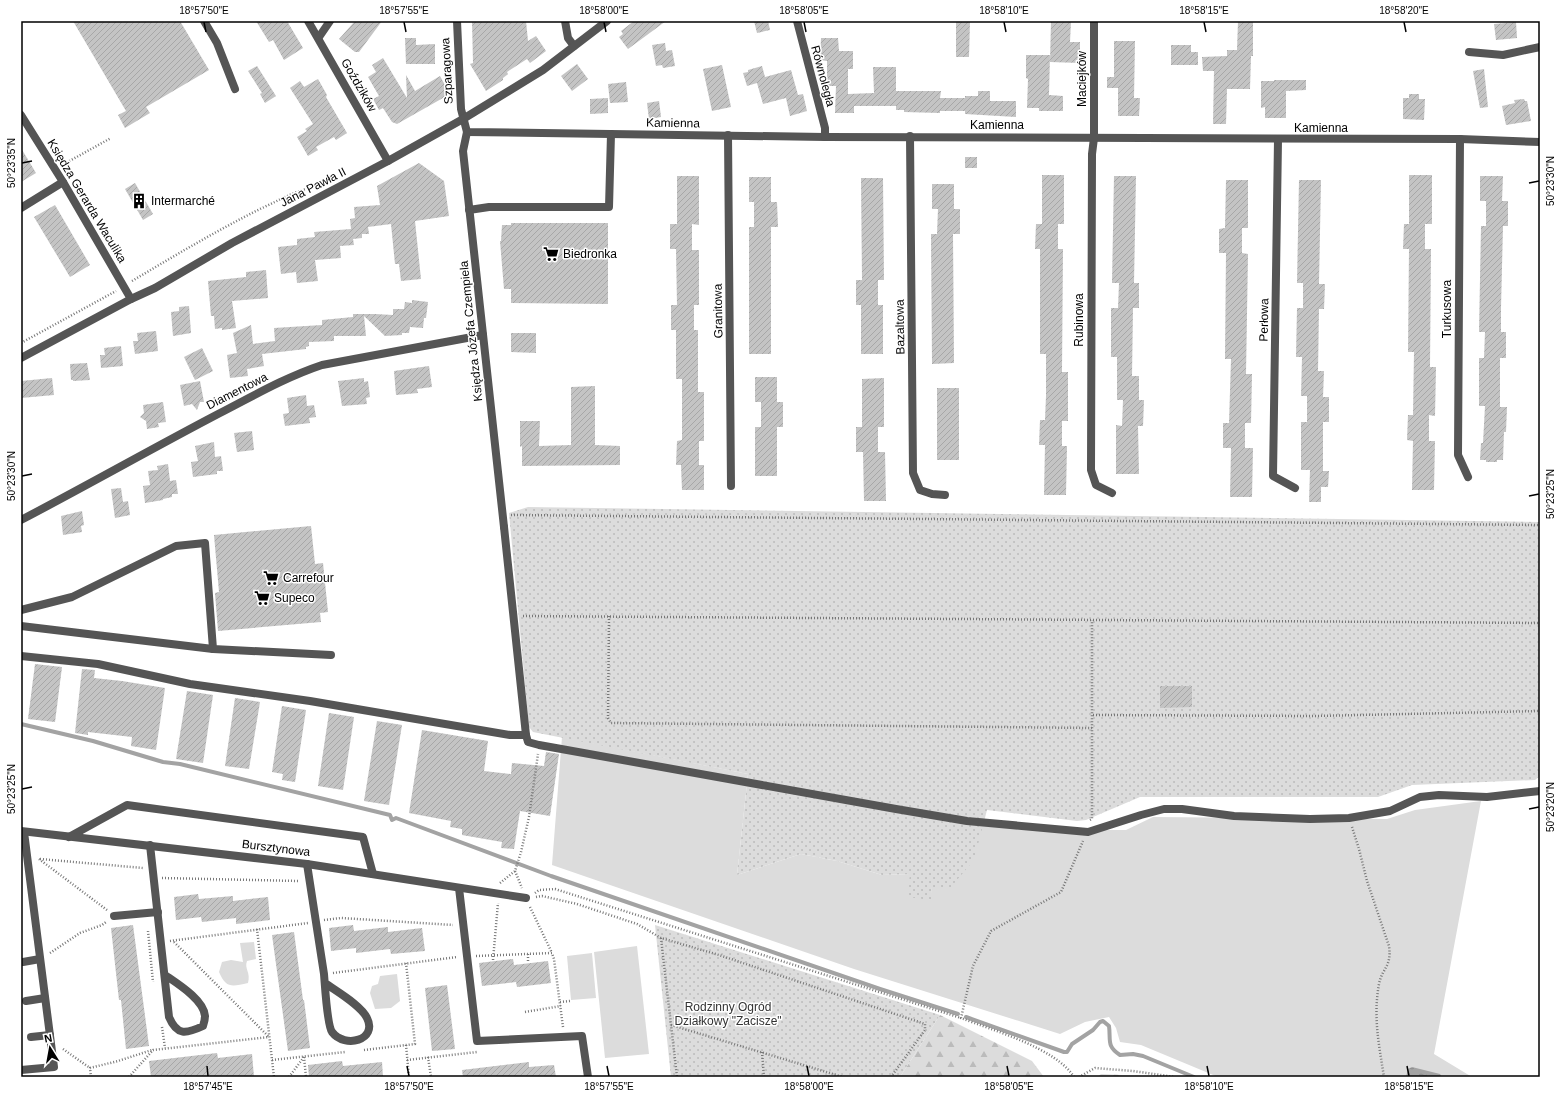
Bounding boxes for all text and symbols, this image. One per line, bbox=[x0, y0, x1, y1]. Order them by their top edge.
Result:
text: 18°57'50"E bbox=[179, 5, 229, 16]
text: 18°57'55"E bbox=[379, 5, 429, 16]
text: 18°58'00"E bbox=[579, 5, 629, 16]
text: 18°58'05"E bbox=[779, 5, 829, 16]
text: 18°58'10"E bbox=[979, 5, 1029, 16]
text: 18°58'15"E bbox=[1179, 5, 1229, 16]
text: 18°58'20"E bbox=[1379, 5, 1429, 16]
street label: Szparagowa bbox=[438, 37, 456, 105]
street label: Równoległa bbox=[808, 44, 838, 108]
street label: Maciejków bbox=[1075, 51, 1089, 107]
street label: Goździków bbox=[338, 56, 380, 114]
street label: Kamienna bbox=[646, 116, 700, 130]
street label: Kamienna bbox=[970, 118, 1024, 132]
street label: Kamienna bbox=[1294, 121, 1348, 135]
street label: Księdza Gerarda Waculika bbox=[45, 137, 130, 266]
text: 50°23'35"N bbox=[6, 138, 17, 188]
text: 50°23'30"N bbox=[1545, 156, 1556, 206]
street label: Jana Pawła II bbox=[278, 164, 348, 210]
building icon: Intermarché bbox=[130, 192, 148, 210]
place label: Intermarché bbox=[151, 194, 215, 208]
supermarket icon: Biedronka bbox=[542, 245, 560, 263]
place label: Biedronka bbox=[563, 247, 617, 261]
street label: Księdza Józefa Czempiela bbox=[457, 260, 485, 402]
street label: Turkusowa bbox=[1440, 280, 1454, 338]
street label: Granitowa bbox=[711, 283, 725, 338]
street label: Rubinowa bbox=[1072, 293, 1086, 347]
street label: Perłowa bbox=[1257, 298, 1271, 342]
street label: Bazaltowa bbox=[893, 299, 907, 355]
street label: Diamentowa bbox=[204, 369, 270, 412]
text: 50°23'30"N bbox=[6, 451, 17, 501]
text: 50°23'25"N bbox=[1545, 469, 1556, 519]
supermarket icon: Carrefour bbox=[262, 569, 280, 587]
place label: Carrefour bbox=[283, 571, 334, 585]
supermarket icon: Supeco bbox=[253, 589, 271, 607]
place label: Supeco bbox=[274, 591, 315, 605]
text: 50°23'25"N bbox=[6, 764, 17, 814]
text: 50°23'20"N bbox=[1545, 782, 1556, 832]
street label: Bursztynowa bbox=[241, 837, 311, 859]
park label: Rodzinny Ogród Działkowy "Zacisze" bbox=[674, 1000, 782, 1028]
north arrow bbox=[30, 1028, 70, 1068]
text: N bbox=[43, 1032, 53, 1045]
text: 18°57'45"E bbox=[183, 1081, 233, 1092]
text: 18°57'50"E bbox=[384, 1081, 434, 1092]
text: 18°57'55"E bbox=[584, 1081, 634, 1092]
text: 18°58'00"E bbox=[784, 1081, 834, 1092]
text: 18°58'05"E bbox=[984, 1081, 1034, 1092]
text: 18°58'10"E bbox=[1184, 1081, 1234, 1092]
text: 18°58'15"E bbox=[1384, 1081, 1434, 1092]

